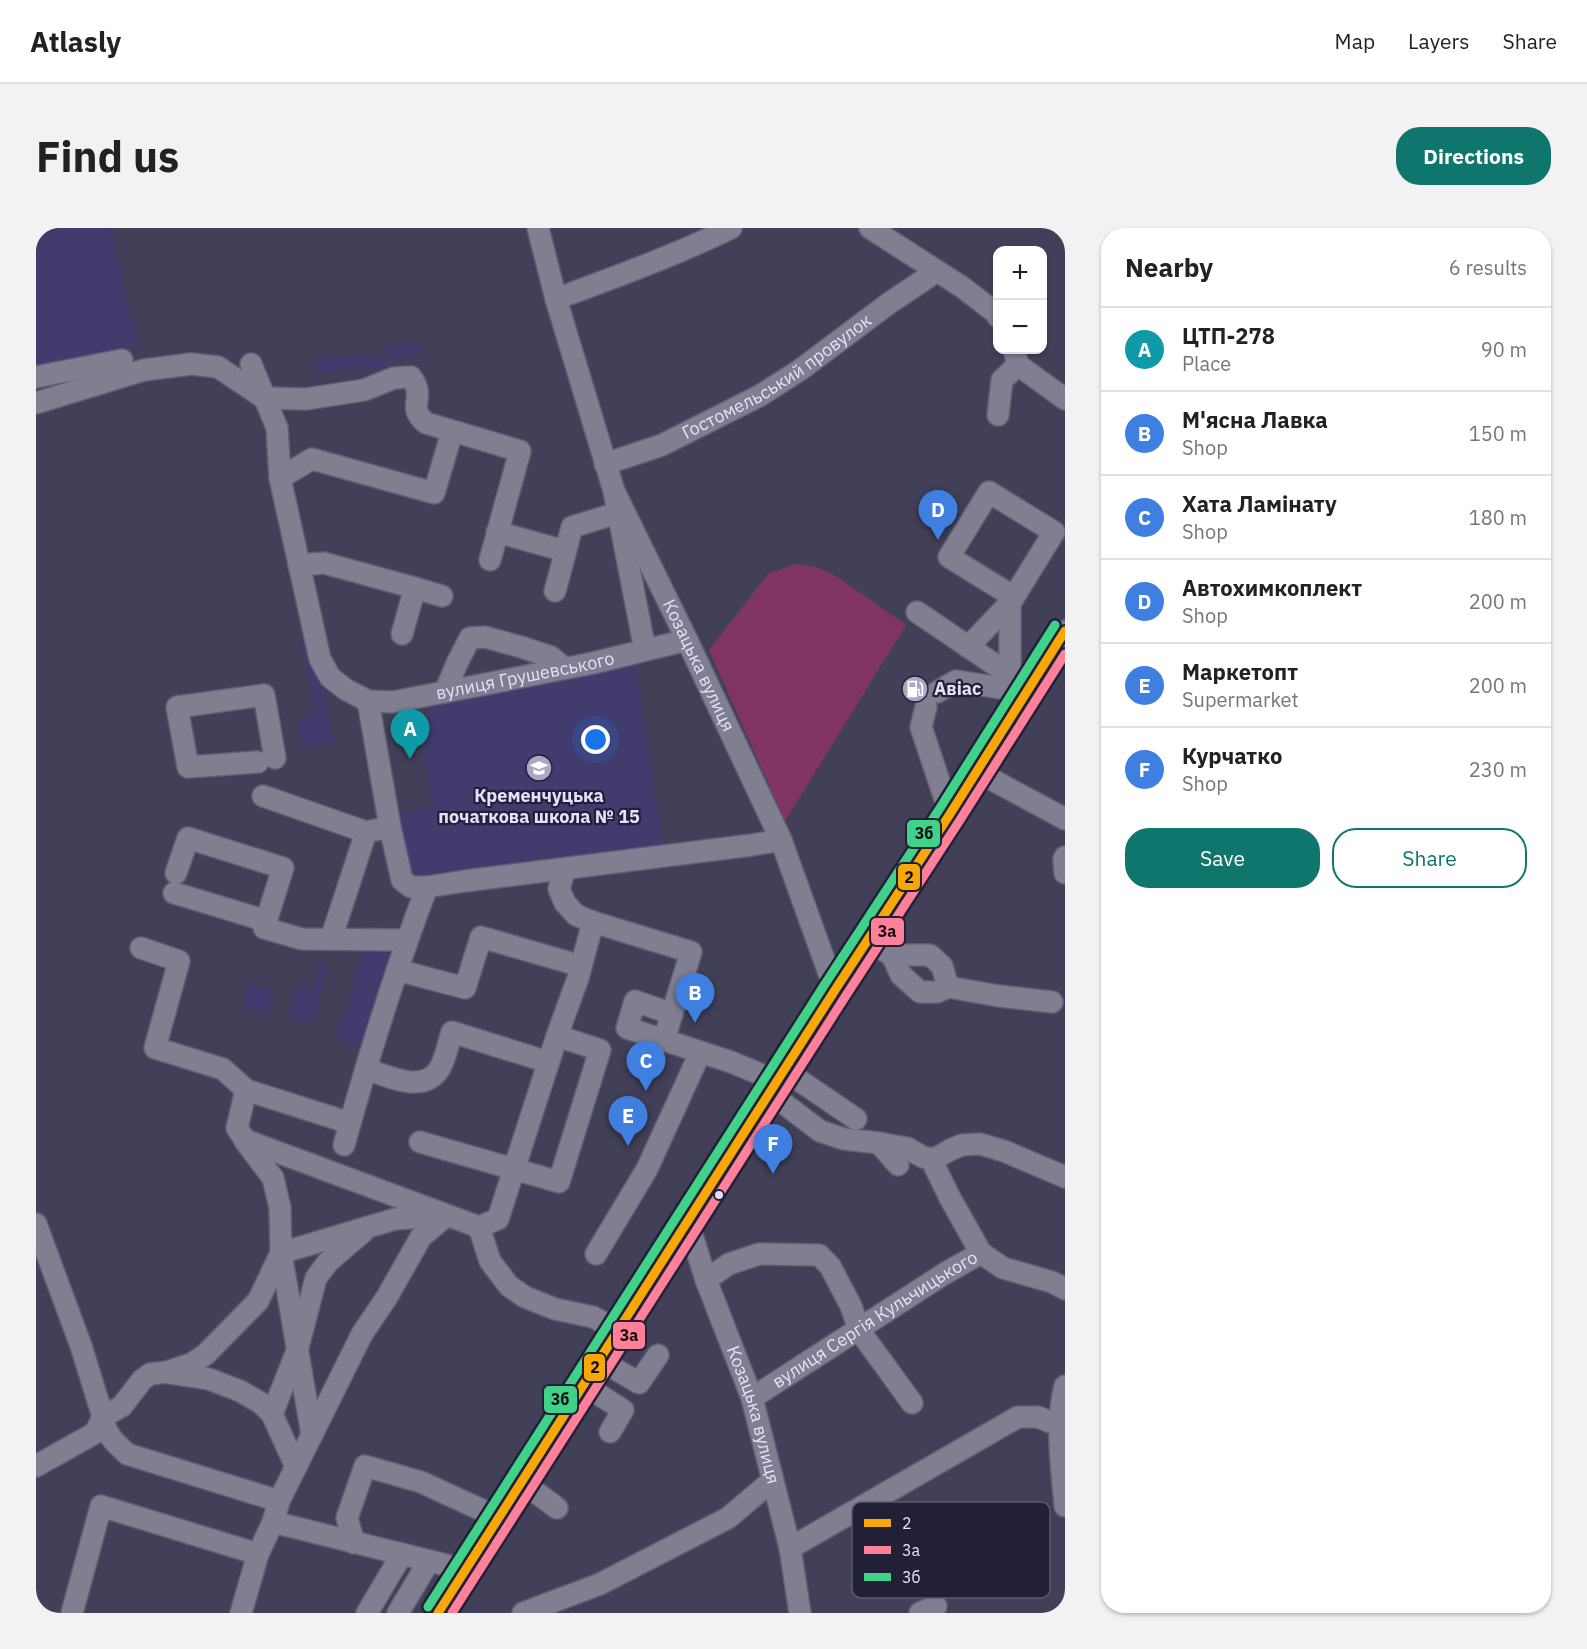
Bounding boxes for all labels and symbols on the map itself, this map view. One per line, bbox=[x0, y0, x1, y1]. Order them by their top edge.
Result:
street label: Гостомельський провулок bbox=[678, 308, 876, 444]
pin: D bbox=[918, 490, 958, 540]
street label: Козацька вулиця bbox=[658, 595, 740, 735]
street label: вулиця Грушевського bbox=[434, 646, 617, 704]
fuel station icon: Авіас bbox=[900, 674, 930, 704]
place label: Авіас bbox=[934, 677, 981, 700]
pin: A bbox=[390, 710, 430, 759]
your location bbox=[581, 725, 610, 754]
school or university icon: Кременчуцька початкова школа № 15 bbox=[524, 753, 554, 783]
place label: Кременчуцька початкова школа № 15 bbox=[438, 784, 640, 828]
line badge: 3б bbox=[906, 819, 941, 848]
text: 3б bbox=[915, 823, 933, 843]
line badge: 2 bbox=[897, 863, 921, 891]
text: 2 bbox=[904, 867, 914, 887]
line badge: 3а bbox=[870, 917, 905, 946]
text: 3а bbox=[878, 921, 896, 941]
pin: B bbox=[676, 974, 714, 1023]
pin: C bbox=[626, 1042, 666, 1091]
pin: E bbox=[608, 1096, 648, 1146]
pin: F bbox=[754, 1124, 792, 1174]
unlabelled marker bbox=[713, 1189, 725, 1201]
street label: вулиця Сергія Кульчицького bbox=[768, 1245, 982, 1393]
line badge: 3а bbox=[612, 1321, 646, 1350]
text: 3а bbox=[620, 1325, 638, 1345]
street label: Козацька вулиця bbox=[722, 1342, 785, 1486]
line badge: 2 bbox=[583, 1353, 606, 1382]
text: 2 bbox=[590, 1357, 600, 1377]
line badge: 3б bbox=[543, 1385, 578, 1414]
text: 3б bbox=[551, 1389, 569, 1409]
legend bbox=[852, 1502, 1050, 1598]
text: 2 bbox=[902, 1513, 912, 1533]
text: 3а bbox=[902, 1540, 921, 1560]
text: 3б bbox=[902, 1567, 921, 1587]

